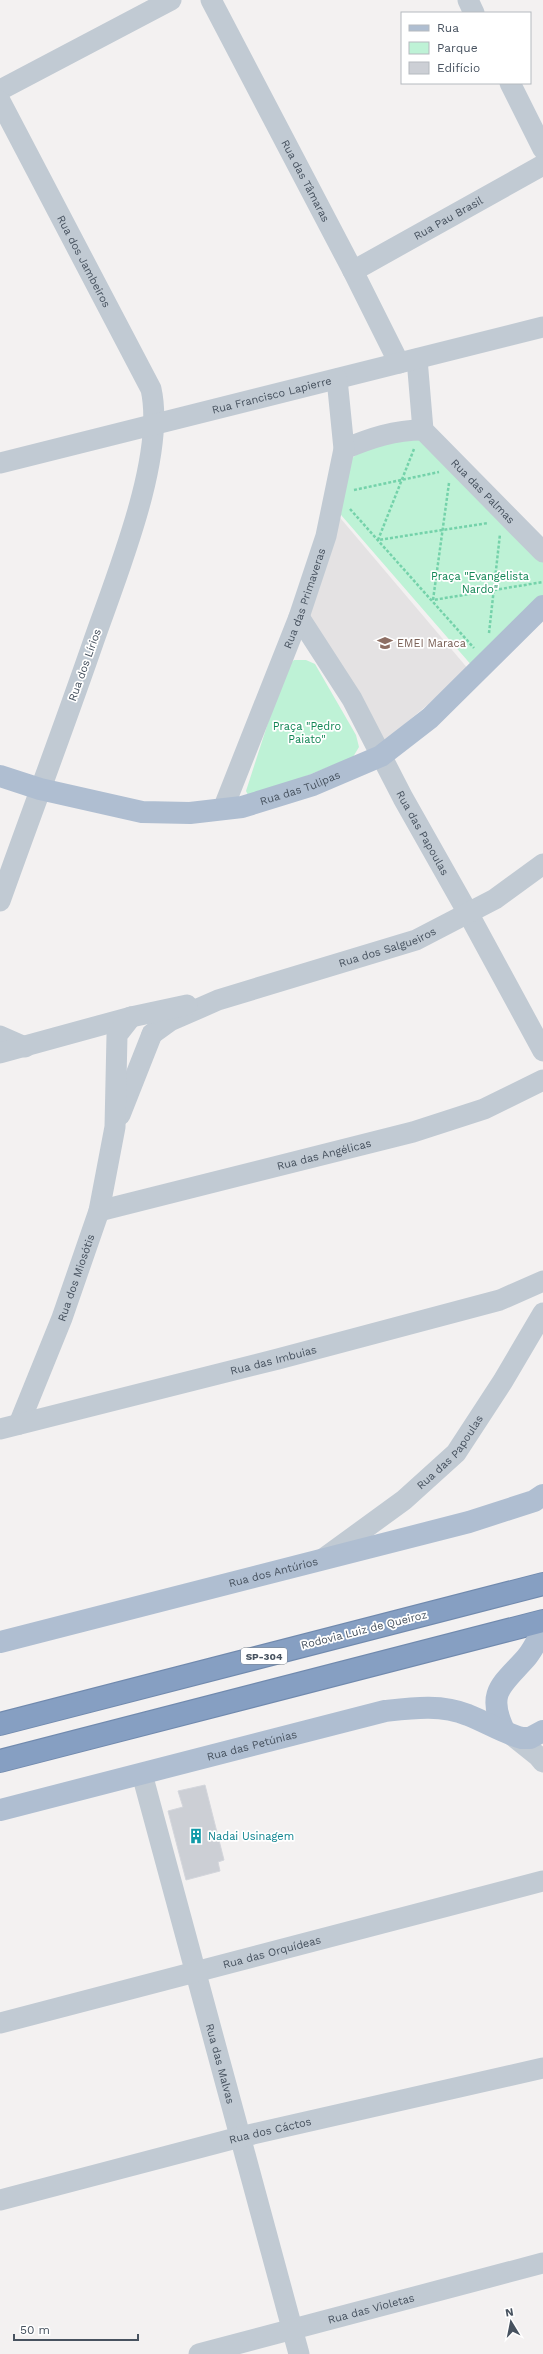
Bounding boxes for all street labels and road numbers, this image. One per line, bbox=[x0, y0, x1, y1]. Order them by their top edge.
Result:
street label: Rua das Tâmaras bbox=[279, 137, 333, 224]
street label: Rua Pau Brasil bbox=[411, 193, 486, 242]
street label: Rua dos Jambeiros bbox=[55, 213, 114, 310]
street label: Rua Francisco Lapierre bbox=[210, 374, 333, 416]
street label: Rua das Palmas bbox=[449, 456, 518, 526]
street label: Rua das Primaveras bbox=[281, 546, 328, 650]
street label: Rua dos Lírios bbox=[66, 627, 104, 703]
street label: Rua das Tulipas bbox=[258, 768, 342, 808]
street label: Rua das Papoulas bbox=[394, 788, 452, 878]
street label: Rua dos Salgueiros bbox=[337, 924, 438, 970]
street label: Rua das Angélicas bbox=[275, 1136, 373, 1173]
street label: Rua dos Miosótis bbox=[55, 1232, 97, 1323]
street label: Rua das Imbuias bbox=[229, 1342, 318, 1377]
street label: Rua das Papoulas bbox=[414, 1412, 486, 1492]
street label: Rua dos Antúrios bbox=[227, 1554, 319, 1590]
street label: Rodovia Luiz de Queiroz bbox=[300, 1608, 428, 1652]
road number: SP-304 bbox=[241, 1648, 287, 1664]
street label: Rua das Petúnias bbox=[205, 1727, 298, 1763]
street label: Rua das Orquídeas bbox=[221, 1933, 323, 1971]
street label: Rua das Malvas bbox=[203, 2022, 238, 2105]
street label: Rua dos Cáctos bbox=[228, 2114, 313, 2146]
street label: Rua das Violetas bbox=[326, 2291, 416, 2326]

